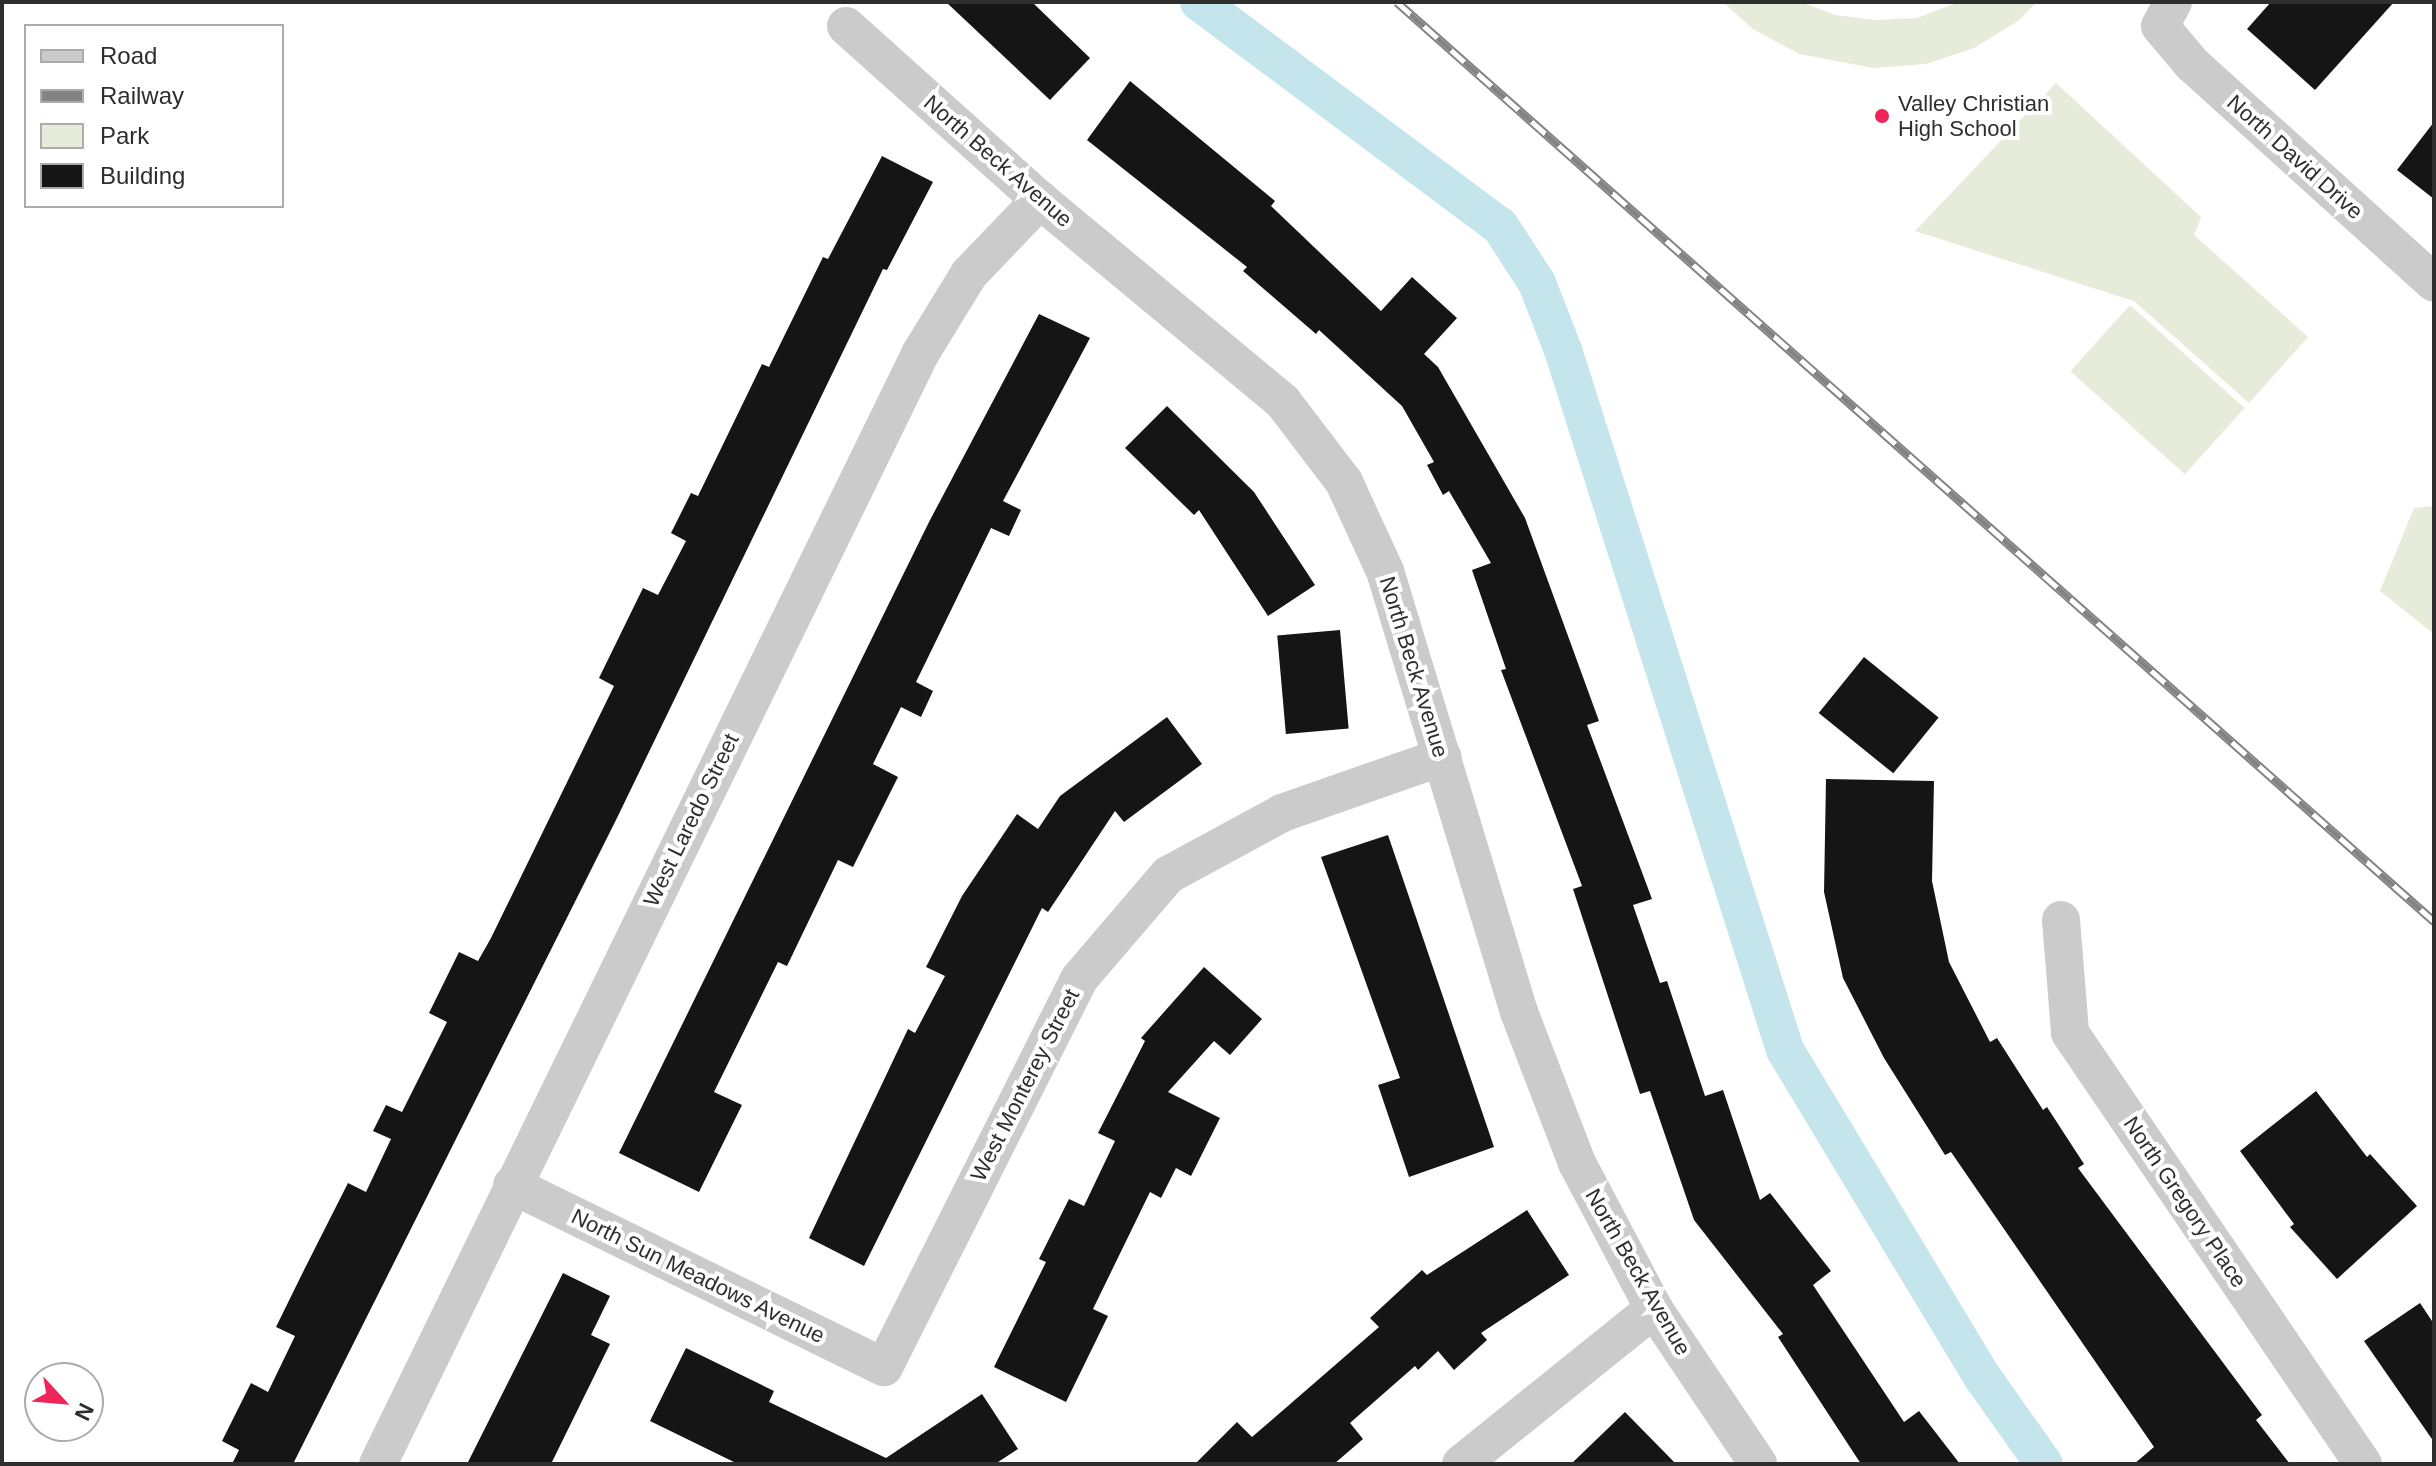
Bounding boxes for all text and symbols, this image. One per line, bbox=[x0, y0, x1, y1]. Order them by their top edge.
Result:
legend bbox=[24, 24, 284, 208]
text: Road bbox=[100, 42, 157, 69]
text: Railway bbox=[100, 82, 184, 109]
street label: North Beck Avenue bbox=[918, 89, 1078, 233]
street label: North David Drive bbox=[2222, 89, 2368, 225]
place label: Valley Christian High School bbox=[1898, 90, 2049, 142]
marker: Valley Christian High School bbox=[1873, 107, 1891, 125]
text: Park bbox=[100, 122, 149, 149]
text: Building bbox=[100, 162, 185, 189]
street label: North Beck Avenue bbox=[1374, 573, 1454, 761]
street label: West Laredo Street bbox=[638, 729, 744, 911]
street label: West Monterey Street bbox=[965, 984, 1085, 1186]
street label: North Gregory Place bbox=[2118, 1111, 2252, 1293]
street label: North Beck Avenue bbox=[1579, 1183, 1697, 1361]
street label: North Sun Meadows Avenue bbox=[567, 1203, 829, 1349]
north arrow bbox=[24, 1362, 104, 1442]
text: N bbox=[70, 1399, 99, 1424]

